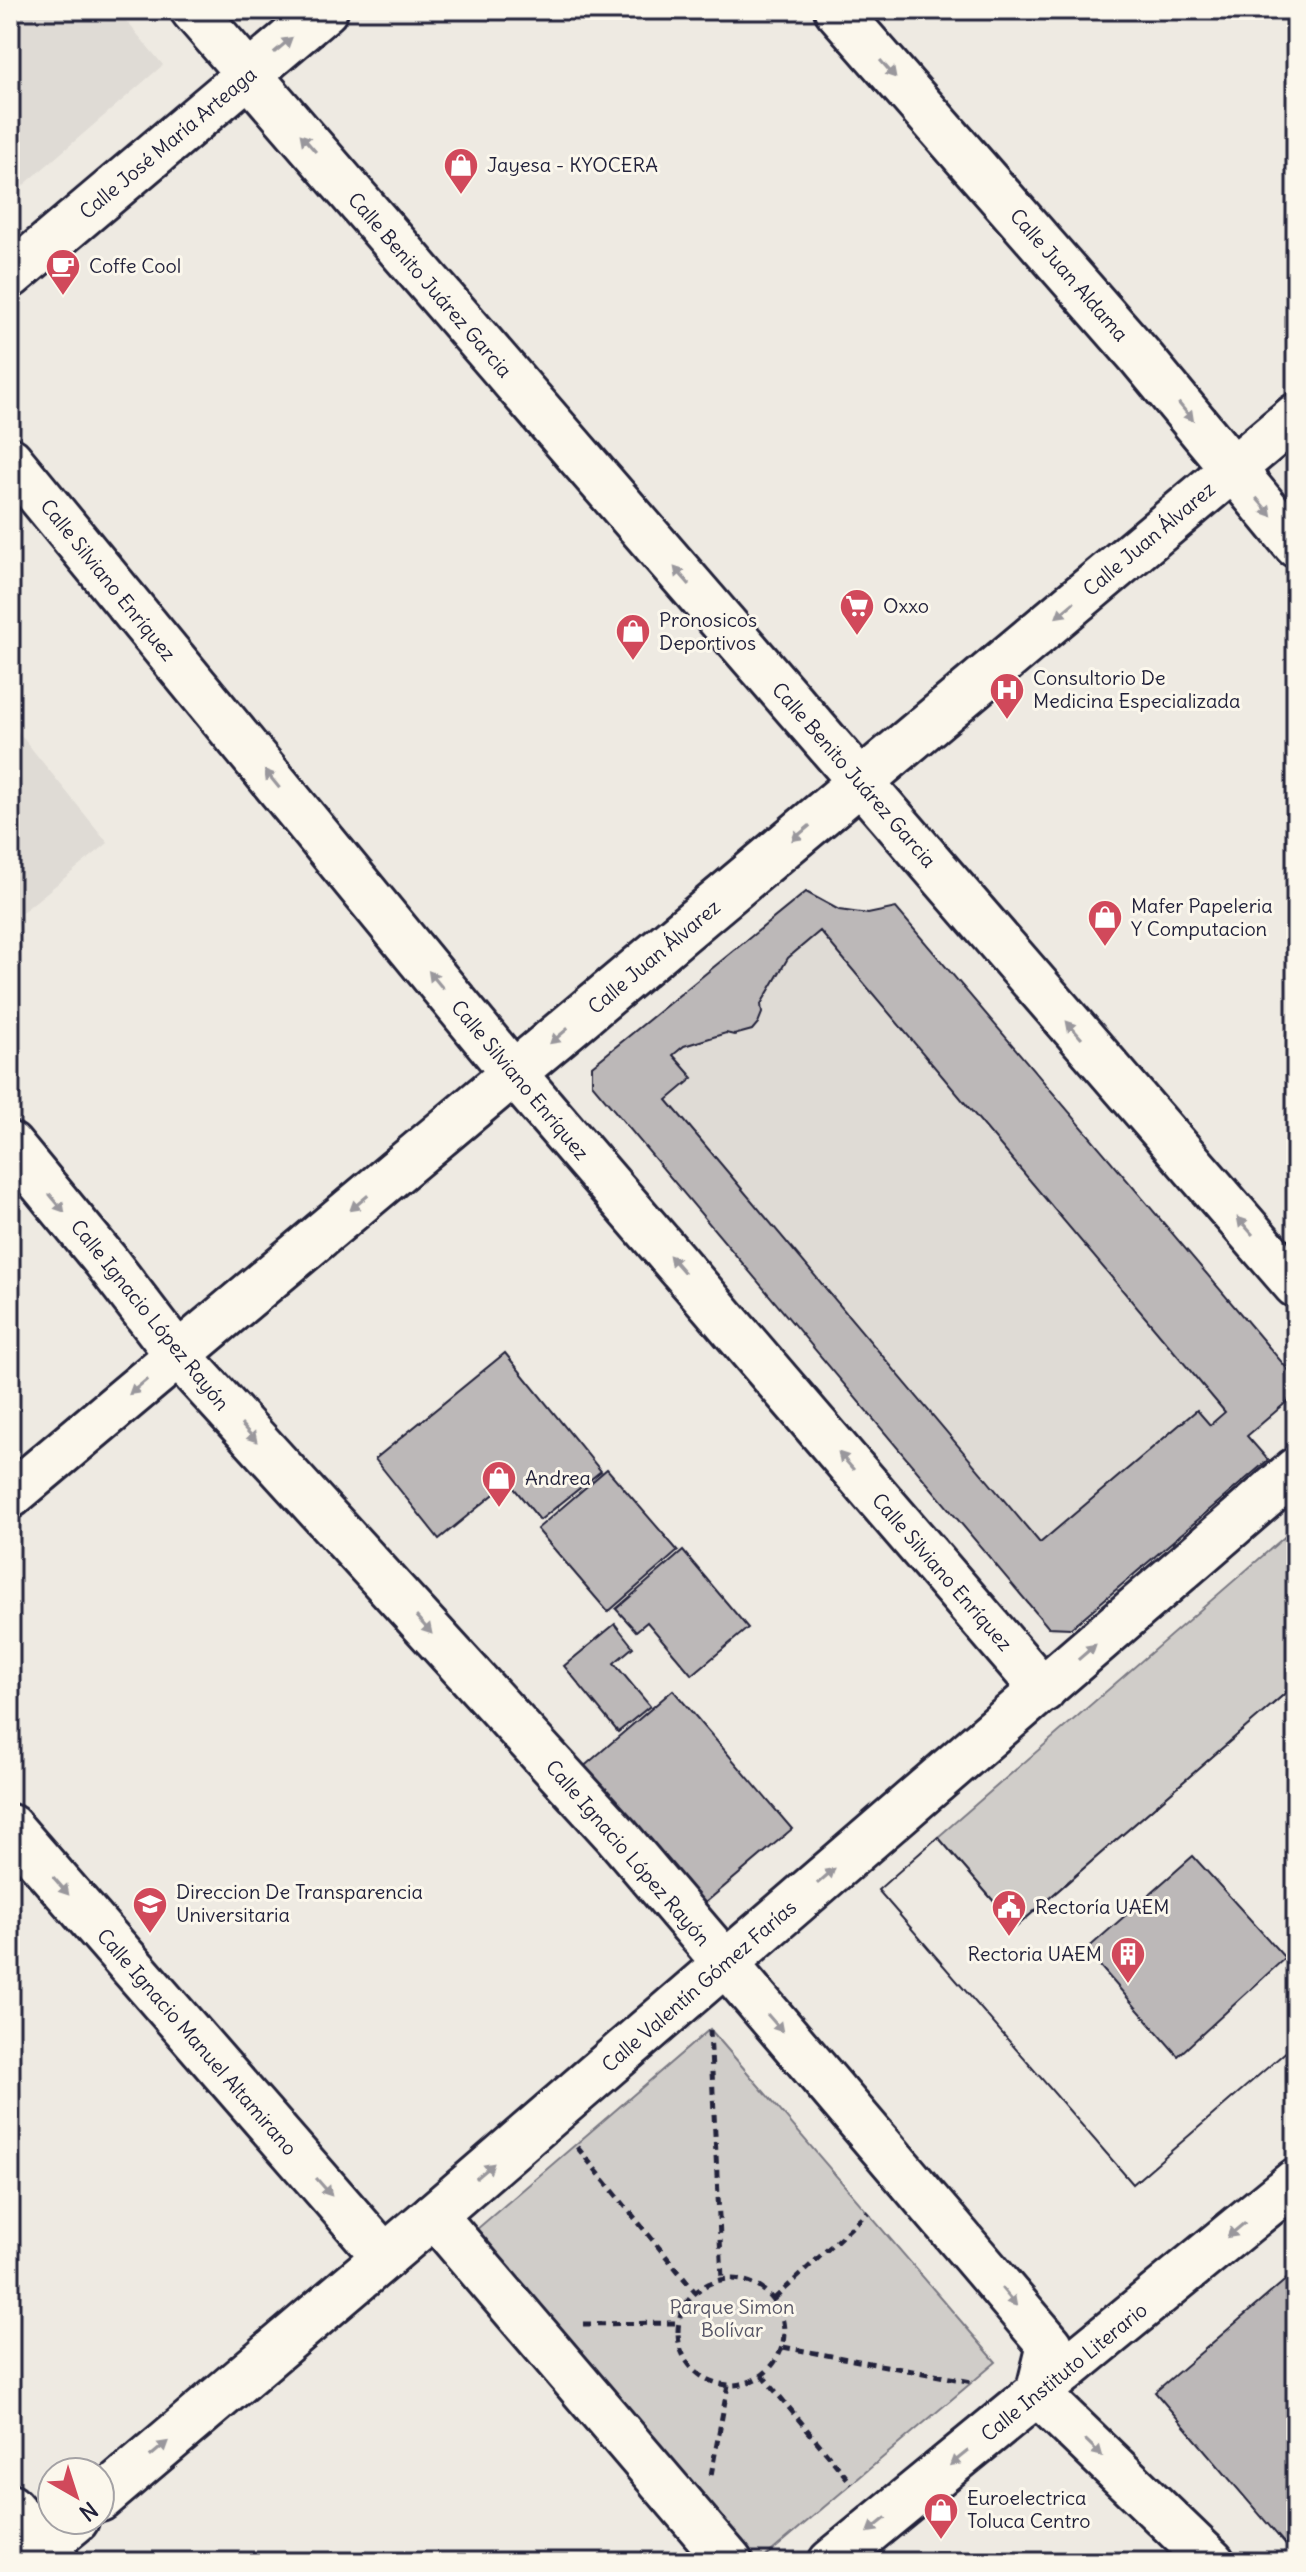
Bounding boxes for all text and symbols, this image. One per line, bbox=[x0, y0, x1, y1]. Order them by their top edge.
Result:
one-way arrow bbox=[273, 37, 293, 54]
one-way arrow bbox=[879, 58, 896, 78]
street label: Calle José María Arteaga bbox=[74, 61, 261, 224]
one-way arrow bbox=[300, 134, 317, 154]
shop icon: Jayesa - KYOCERA bbox=[442, 146, 480, 196]
place label: Jayesa - KYOCERA bbox=[487, 152, 658, 177]
street label: Calle Benito Juárez Garcia bbox=[343, 187, 518, 382]
street label: Calle Juan Aldama bbox=[1005, 203, 1134, 346]
cafe icon: Coffe Cool bbox=[44, 247, 82, 297]
place label: Coffe Cool bbox=[89, 253, 181, 278]
one-way arrow bbox=[1177, 402, 1194, 422]
street label: Calle Juan Álvarez bbox=[1078, 476, 1220, 601]
street label: Calle Silviano Enríquez bbox=[35, 494, 181, 666]
one-way arrow bbox=[1255, 497, 1272, 517]
one-way arrow bbox=[673, 566, 691, 585]
supermarket icon: Oxxo bbox=[838, 587, 876, 637]
place label: Oxxo bbox=[883, 593, 929, 618]
one-way arrow bbox=[1055, 601, 1075, 618]
place label: Pronosicos Deportivos bbox=[659, 607, 757, 655]
shop icon: Pronosicos Deportivos bbox=[614, 612, 652, 662]
place label: Consultorio De Medicina Especializada bbox=[1033, 665, 1241, 713]
hospital icon: Consultorio De Medicina Especializada bbox=[988, 671, 1026, 721]
street label: Calle Benito Juárez Garcia bbox=[767, 677, 942, 872]
one-way arrow bbox=[264, 769, 280, 789]
one-way arrow bbox=[791, 824, 811, 841]
place label: Mafer Papeleria Y Computacion bbox=[1131, 893, 1273, 941]
street label: Calle Juan Álvarez bbox=[583, 894, 725, 1019]
shop icon: Mafer Papeleria Y Computacion bbox=[1086, 898, 1124, 948]
one-way arrow bbox=[428, 970, 445, 990]
street label: Calle Silviano Enríquez bbox=[446, 995, 595, 1165]
one-way arrow bbox=[1066, 1021, 1083, 1041]
one-way arrow bbox=[549, 1027, 569, 1044]
one-way arrow bbox=[49, 1192, 66, 1213]
one-way arrow bbox=[349, 1194, 369, 1211]
street label: Calle Ignacio López Rayón bbox=[66, 1214, 235, 1415]
one-way arrow bbox=[1237, 1217, 1254, 1237]
one-way arrow bbox=[669, 1254, 686, 1274]
one-way arrow bbox=[128, 1378, 148, 1396]
one-way arrow bbox=[239, 1423, 257, 1442]
one-way arrow bbox=[838, 1452, 855, 1472]
shop icon: Andrea bbox=[480, 1459, 518, 1509]
place label: Andrea bbox=[525, 1465, 591, 1490]
street label: Calle Silviano Enríquez bbox=[867, 1488, 1018, 1656]
one-way arrow bbox=[414, 1615, 432, 1634]
one-way arrow bbox=[1076, 1644, 1096, 1661]
street label: Calle Ignacio López Rayón bbox=[541, 1754, 716, 1951]
one-way arrow bbox=[816, 1868, 835, 1886]
one-way arrow bbox=[52, 1875, 69, 1895]
place label: Direccion De Transparencia Universitaria bbox=[176, 1879, 423, 1927]
school or university icon: Direccion De Transparencia Universitaria bbox=[131, 1885, 169, 1935]
public building icon: Rectoría UAEM bbox=[990, 1888, 1028, 1938]
street label: Calle Valentín Gómez Farías bbox=[596, 1894, 801, 2077]
place label: Rectoría UAEM bbox=[1035, 1894, 1170, 1919]
street label: Calle Ignacio Manuel Altamirano bbox=[92, 1923, 303, 2160]
building icon: Rectoria UAEM bbox=[1109, 1935, 1147, 1985]
place label: Rectoria UAEM bbox=[967, 1941, 1102, 1966]
one-way arrow bbox=[766, 2013, 783, 2033]
one-way arrow bbox=[474, 2163, 494, 2180]
one-way arrow bbox=[315, 2178, 333, 2197]
one-way arrow bbox=[1226, 2221, 1246, 2238]
one-way arrow bbox=[1000, 2286, 1017, 2306]
park label: Parque Simon Bolívar bbox=[669, 2294, 795, 2342]
street label: Calle Instituto Literario bbox=[976, 2297, 1152, 2446]
one-way arrow bbox=[1084, 2438, 1103, 2457]
one-way arrow bbox=[149, 2441, 169, 2458]
one-way arrow bbox=[949, 2449, 969, 2466]
north arrow bbox=[36, 2456, 116, 2536]
place label: Euroelectrica Toluca Centro bbox=[967, 2485, 1090, 2533]
shop icon: Euroelectrica Toluca Centro bbox=[922, 2491, 960, 2541]
text: N bbox=[74, 2496, 103, 2527]
one-way arrow bbox=[867, 2516, 888, 2533]

